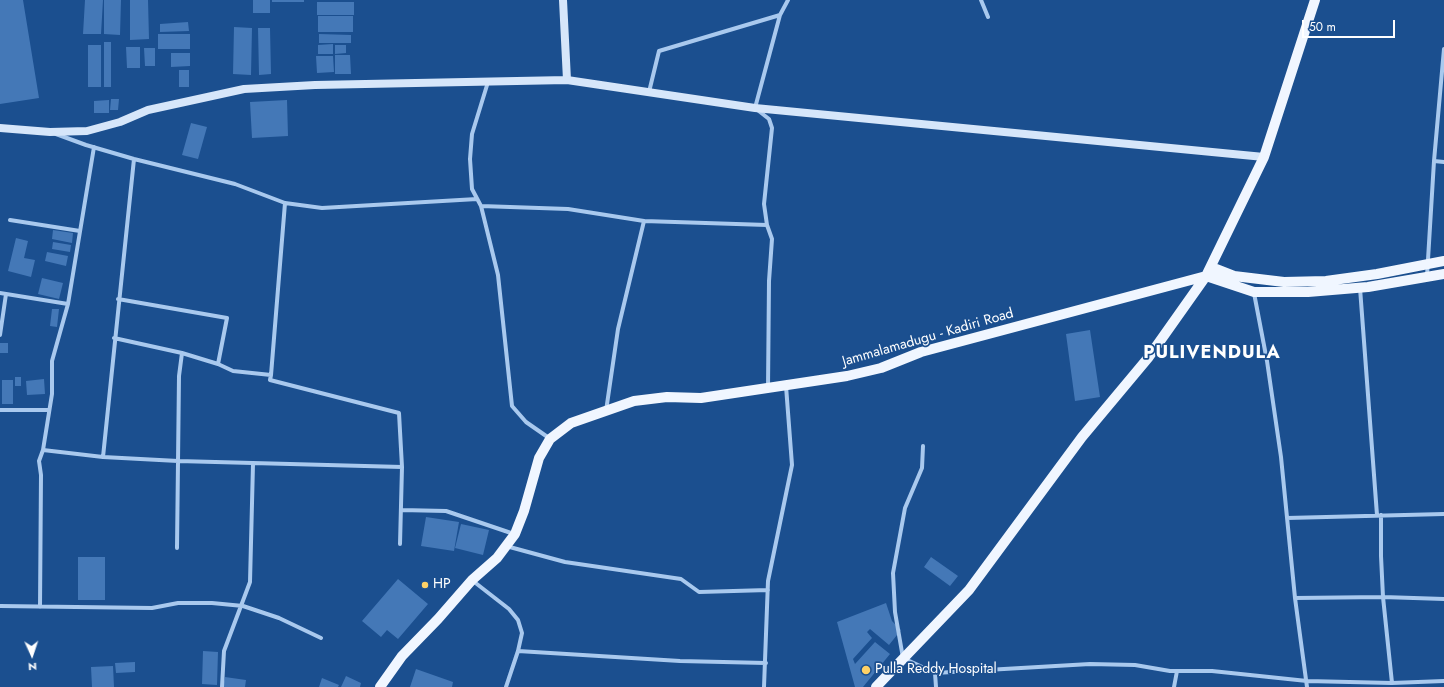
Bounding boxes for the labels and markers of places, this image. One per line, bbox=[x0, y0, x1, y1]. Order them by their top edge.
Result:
place label: HP bbox=[433, 577, 451, 593]
marker: HP bbox=[420, 580, 430, 590]
place label: Pulla Reddy Hospital bbox=[875, 662, 997, 678]
marker: Pulla Reddy Hospital bbox=[860, 664, 872, 676]

